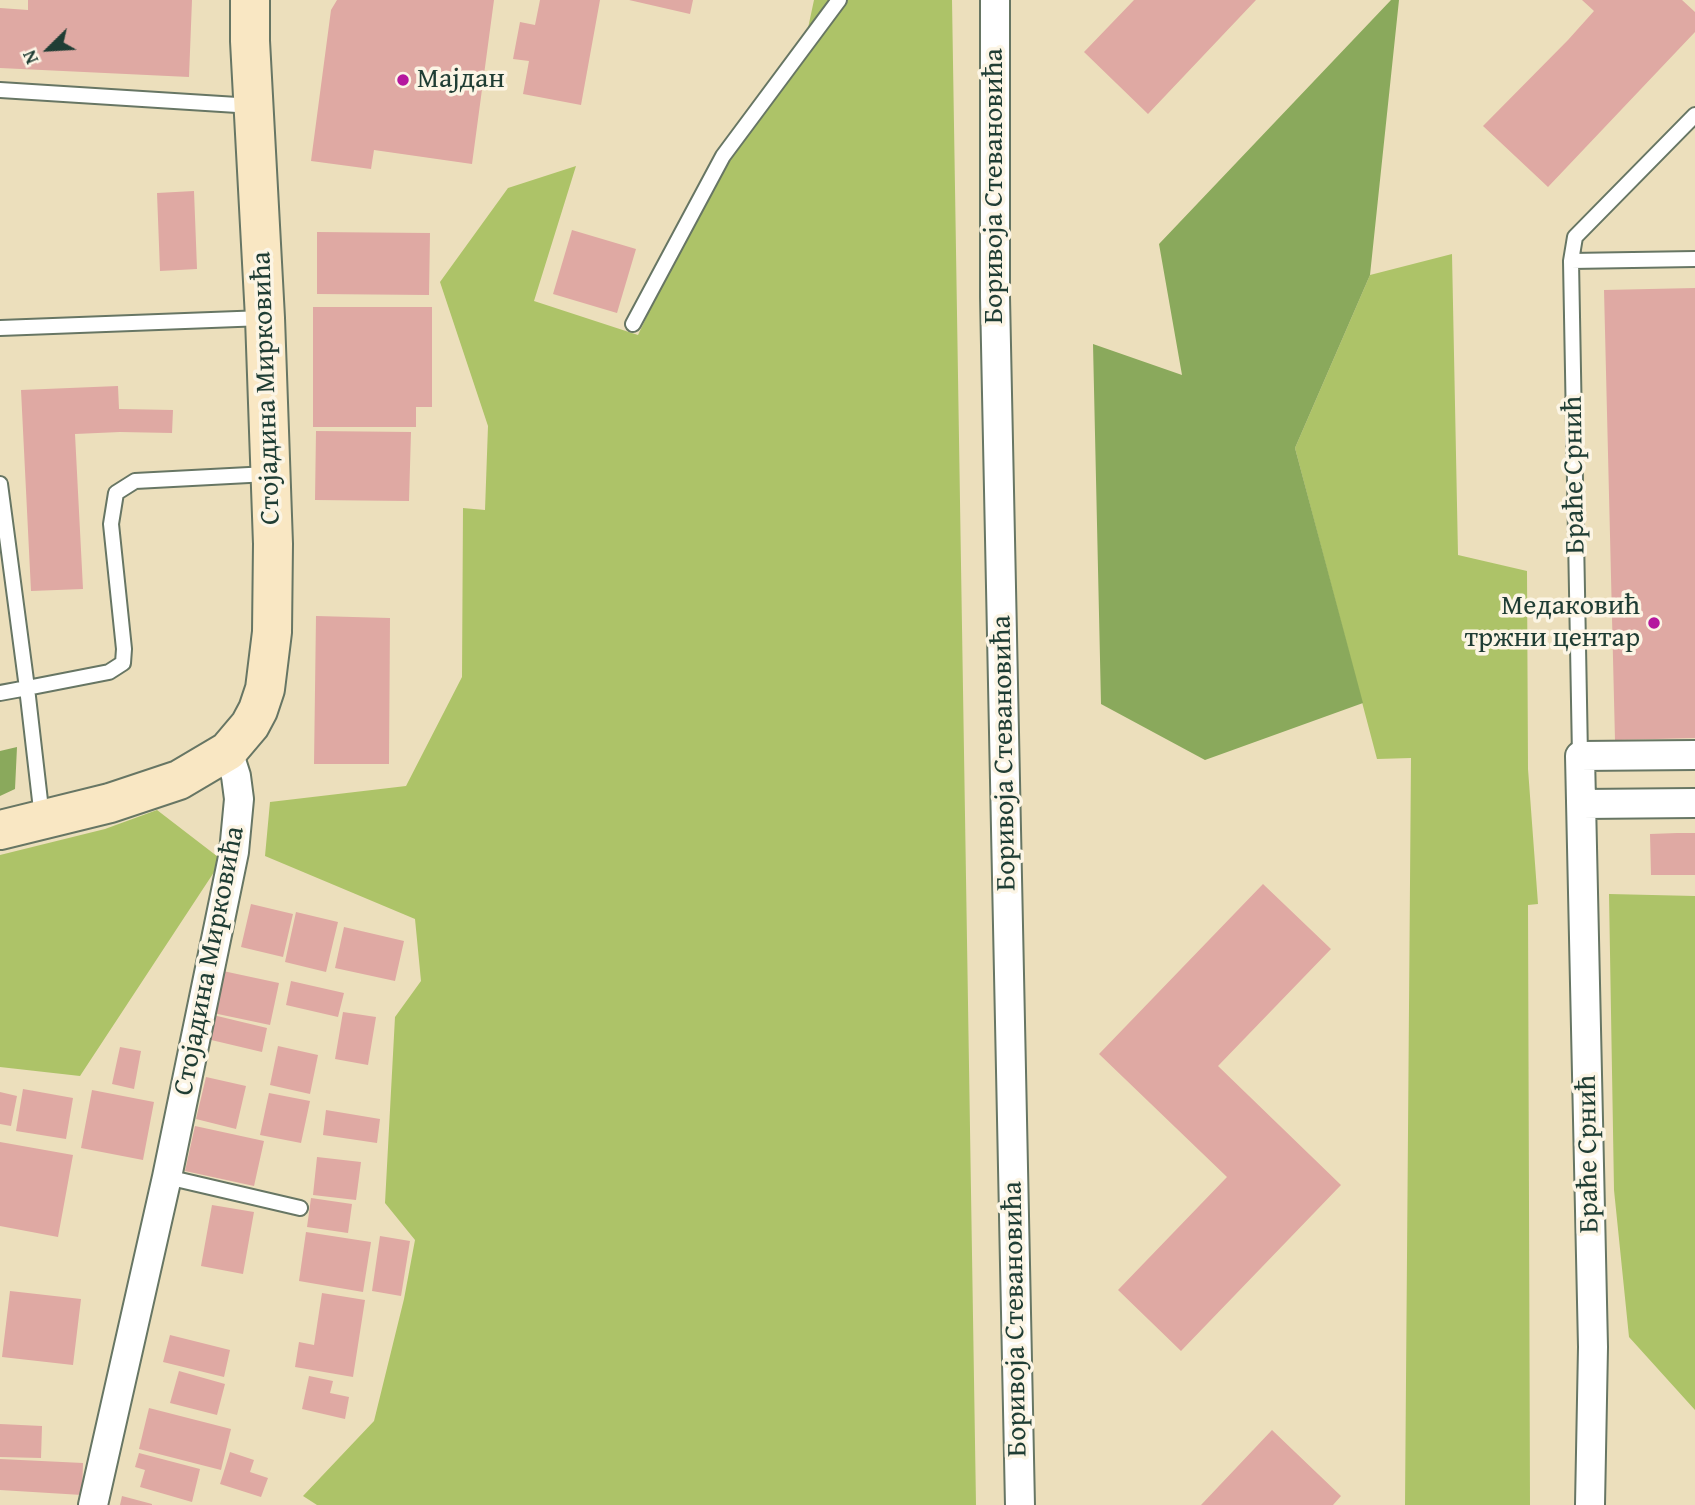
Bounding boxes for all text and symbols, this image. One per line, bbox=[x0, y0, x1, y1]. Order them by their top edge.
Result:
north arrow bbox=[14, 14, 84, 84]
text: N bbox=[14, 46, 45, 69]
street label: Боривоја Стевановића bbox=[978, 48, 1012, 324]
place label: Мајдан bbox=[417, 63, 505, 97]
marker: Мајдан bbox=[395, 72, 411, 88]
street label: Стојадина Мирковића bbox=[245, 251, 289, 525]
street label: Браће Срнић bbox=[1557, 396, 1593, 554]
place label: Медаковић тржни центар bbox=[1465, 590, 1640, 656]
street label: Боривоја Стевановића bbox=[986, 615, 1024, 891]
marker: Медаковић тржни центар bbox=[1646, 615, 1662, 631]
street label: Стојадина Мирковића bbox=[167, 824, 253, 1098]
street label: Браће Срнић bbox=[1571, 1075, 1607, 1233]
street label: Боривоја Стевановића bbox=[997, 1181, 1035, 1457]

